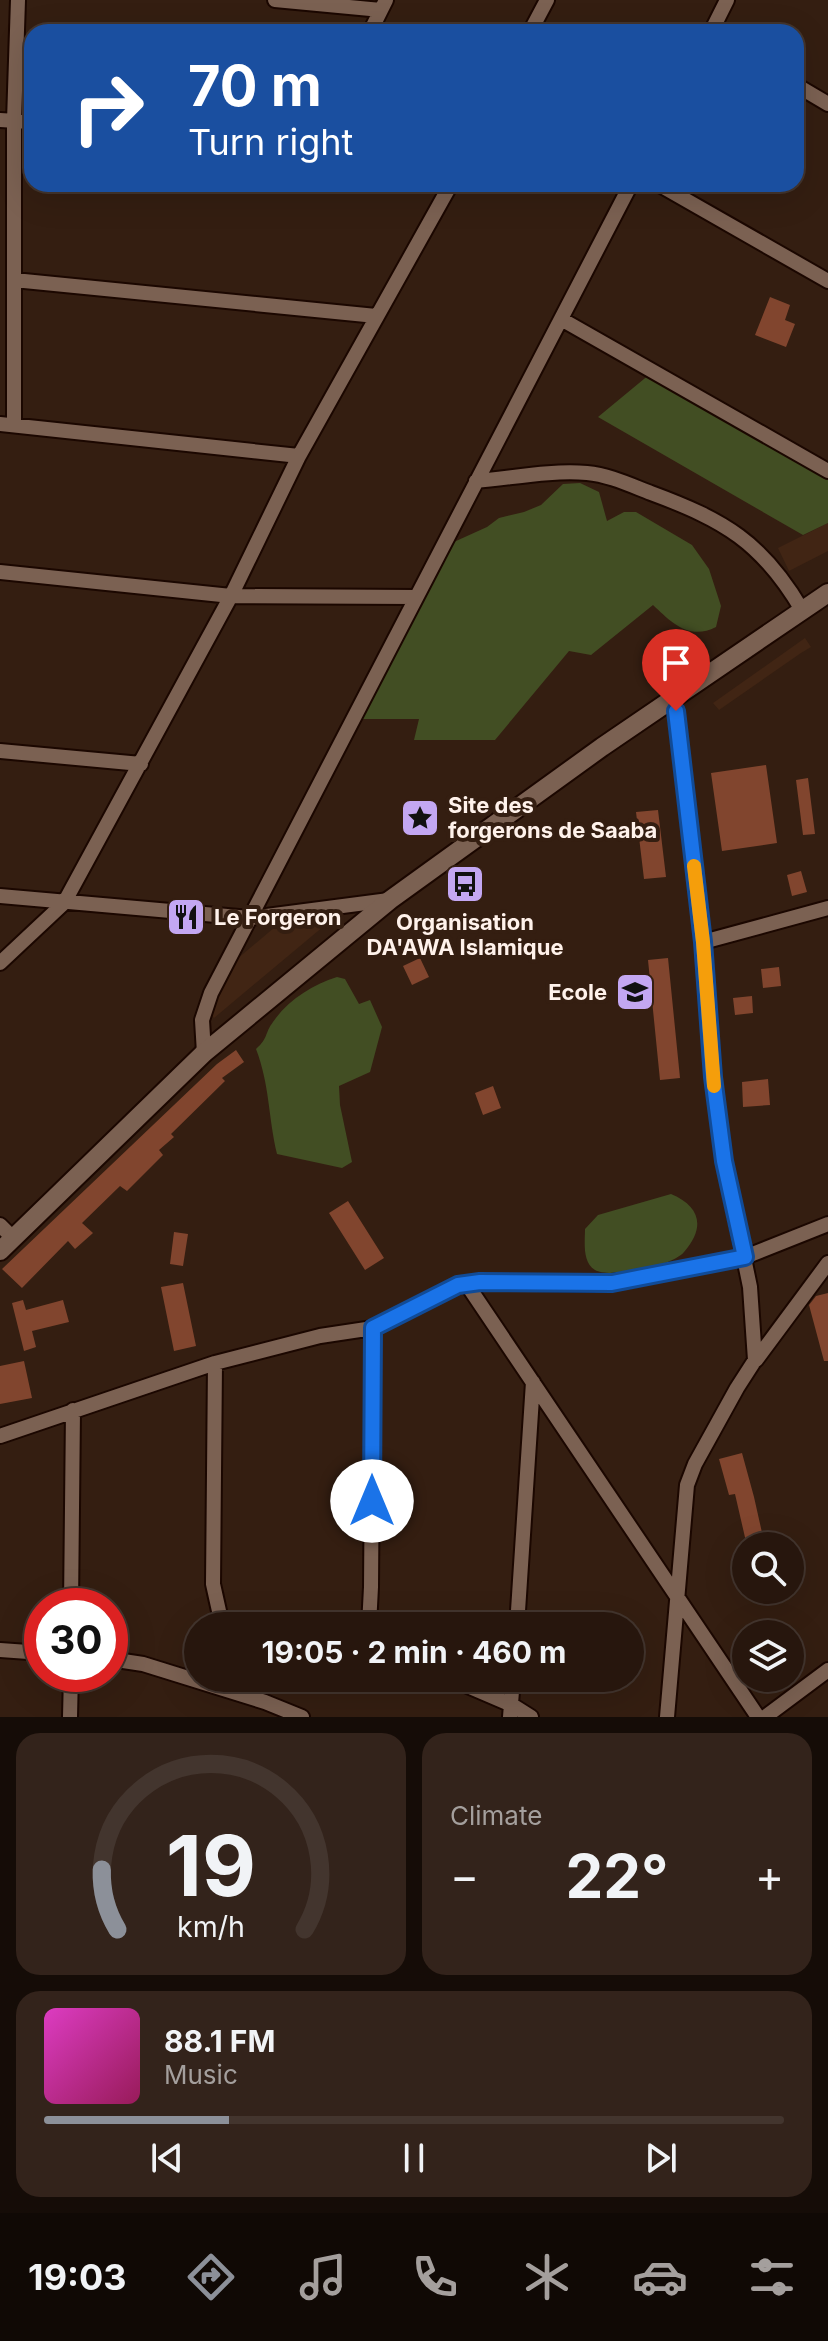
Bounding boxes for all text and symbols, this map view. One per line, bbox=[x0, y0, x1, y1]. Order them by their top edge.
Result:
text: 70 m bbox=[188, 52, 322, 120]
icon: right bbox=[56, 56, 160, 160]
text: Turn right bbox=[188, 120, 353, 164]
pin bbox=[642, 629, 710, 711]
icon: arrive bbox=[654, 641, 698, 685]
place label: Site des forgerons de Saaba bbox=[448, 792, 657, 843]
place icon: Site des forgerons de Saaba bbox=[399, 797, 441, 839]
bus stop icon: Organisation DA'AWA Islamique bbox=[444, 863, 486, 905]
restaurant icon: Le Forgeron bbox=[165, 896, 207, 938]
place label: Le Forgeron bbox=[214, 904, 342, 930]
place label: Organisation DA'AWA Islamique bbox=[366, 909, 564, 960]
school or university icon: Ecole bbox=[614, 971, 656, 1013]
place label: Ecole bbox=[548, 979, 607, 1005]
position arrow bbox=[330, 1459, 414, 1543]
map controls bbox=[732, 1532, 804, 1692]
button: search bbox=[732, 1532, 804, 1604]
speed limit sign: 30 bbox=[24, 1588, 128, 1692]
button: layers bbox=[732, 1620, 804, 1692]
text: 19:05 · 2 min · 460 m bbox=[262, 1634, 566, 1670]
text: Climate bbox=[450, 1800, 542, 1831]
text: 19 bbox=[166, 1815, 256, 1916]
text: 22° bbox=[565, 1840, 669, 1912]
text: − bbox=[450, 1849, 479, 1903]
text: + bbox=[755, 1849, 784, 1903]
text: km/h bbox=[177, 1909, 245, 1944]
text: 88.1 FM bbox=[164, 2023, 275, 2059]
text: Music bbox=[164, 2059, 238, 2090]
icon: previous bbox=[145, 2136, 189, 2180]
icon: pause bbox=[392, 2136, 436, 2180]
icon: next bbox=[639, 2136, 683, 2180]
icon: directions bbox=[183, 2249, 239, 2305]
icon: music bbox=[295, 2249, 351, 2305]
icon: phone bbox=[407, 2249, 463, 2305]
icon: climate bbox=[519, 2249, 575, 2305]
icon: car bbox=[632, 2249, 688, 2305]
icon: filters bbox=[744, 2249, 800, 2305]
text: 19:03 bbox=[28, 2255, 127, 2299]

